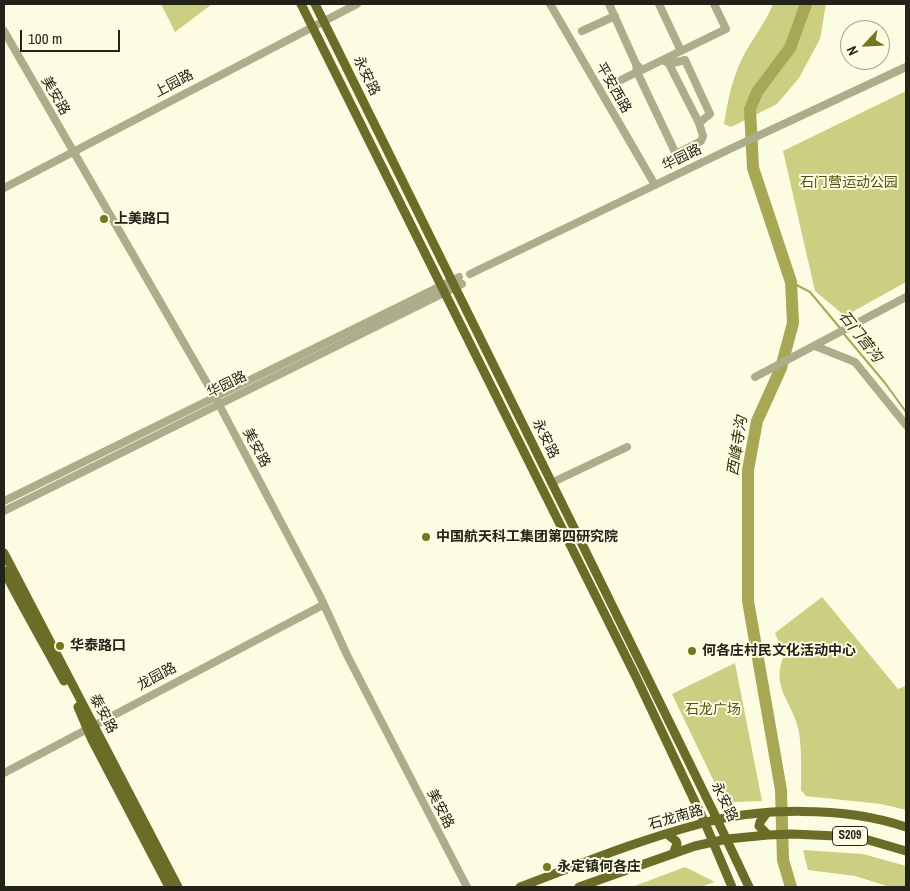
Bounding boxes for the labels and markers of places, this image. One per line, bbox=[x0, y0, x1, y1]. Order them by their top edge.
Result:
place label: 上美路口 bbox=[114, 211, 170, 227]
marker: 上美路口 bbox=[98, 213, 110, 225]
place label: 中国航天科工集团第四研究院 bbox=[436, 529, 618, 545]
marker: 中国航天科工集团第四研究院 bbox=[420, 531, 432, 543]
place label: 华泰路口 bbox=[70, 638, 126, 654]
marker: 华泰路口 bbox=[54, 640, 66, 652]
place label: 何各庄村民文化活动中心 bbox=[702, 643, 856, 659]
marker: 何各庄村民文化活动中心 bbox=[686, 645, 698, 657]
place label: 永定镇何各庄 bbox=[557, 859, 641, 875]
marker: 永定镇何各庄 bbox=[541, 861, 553, 873]

